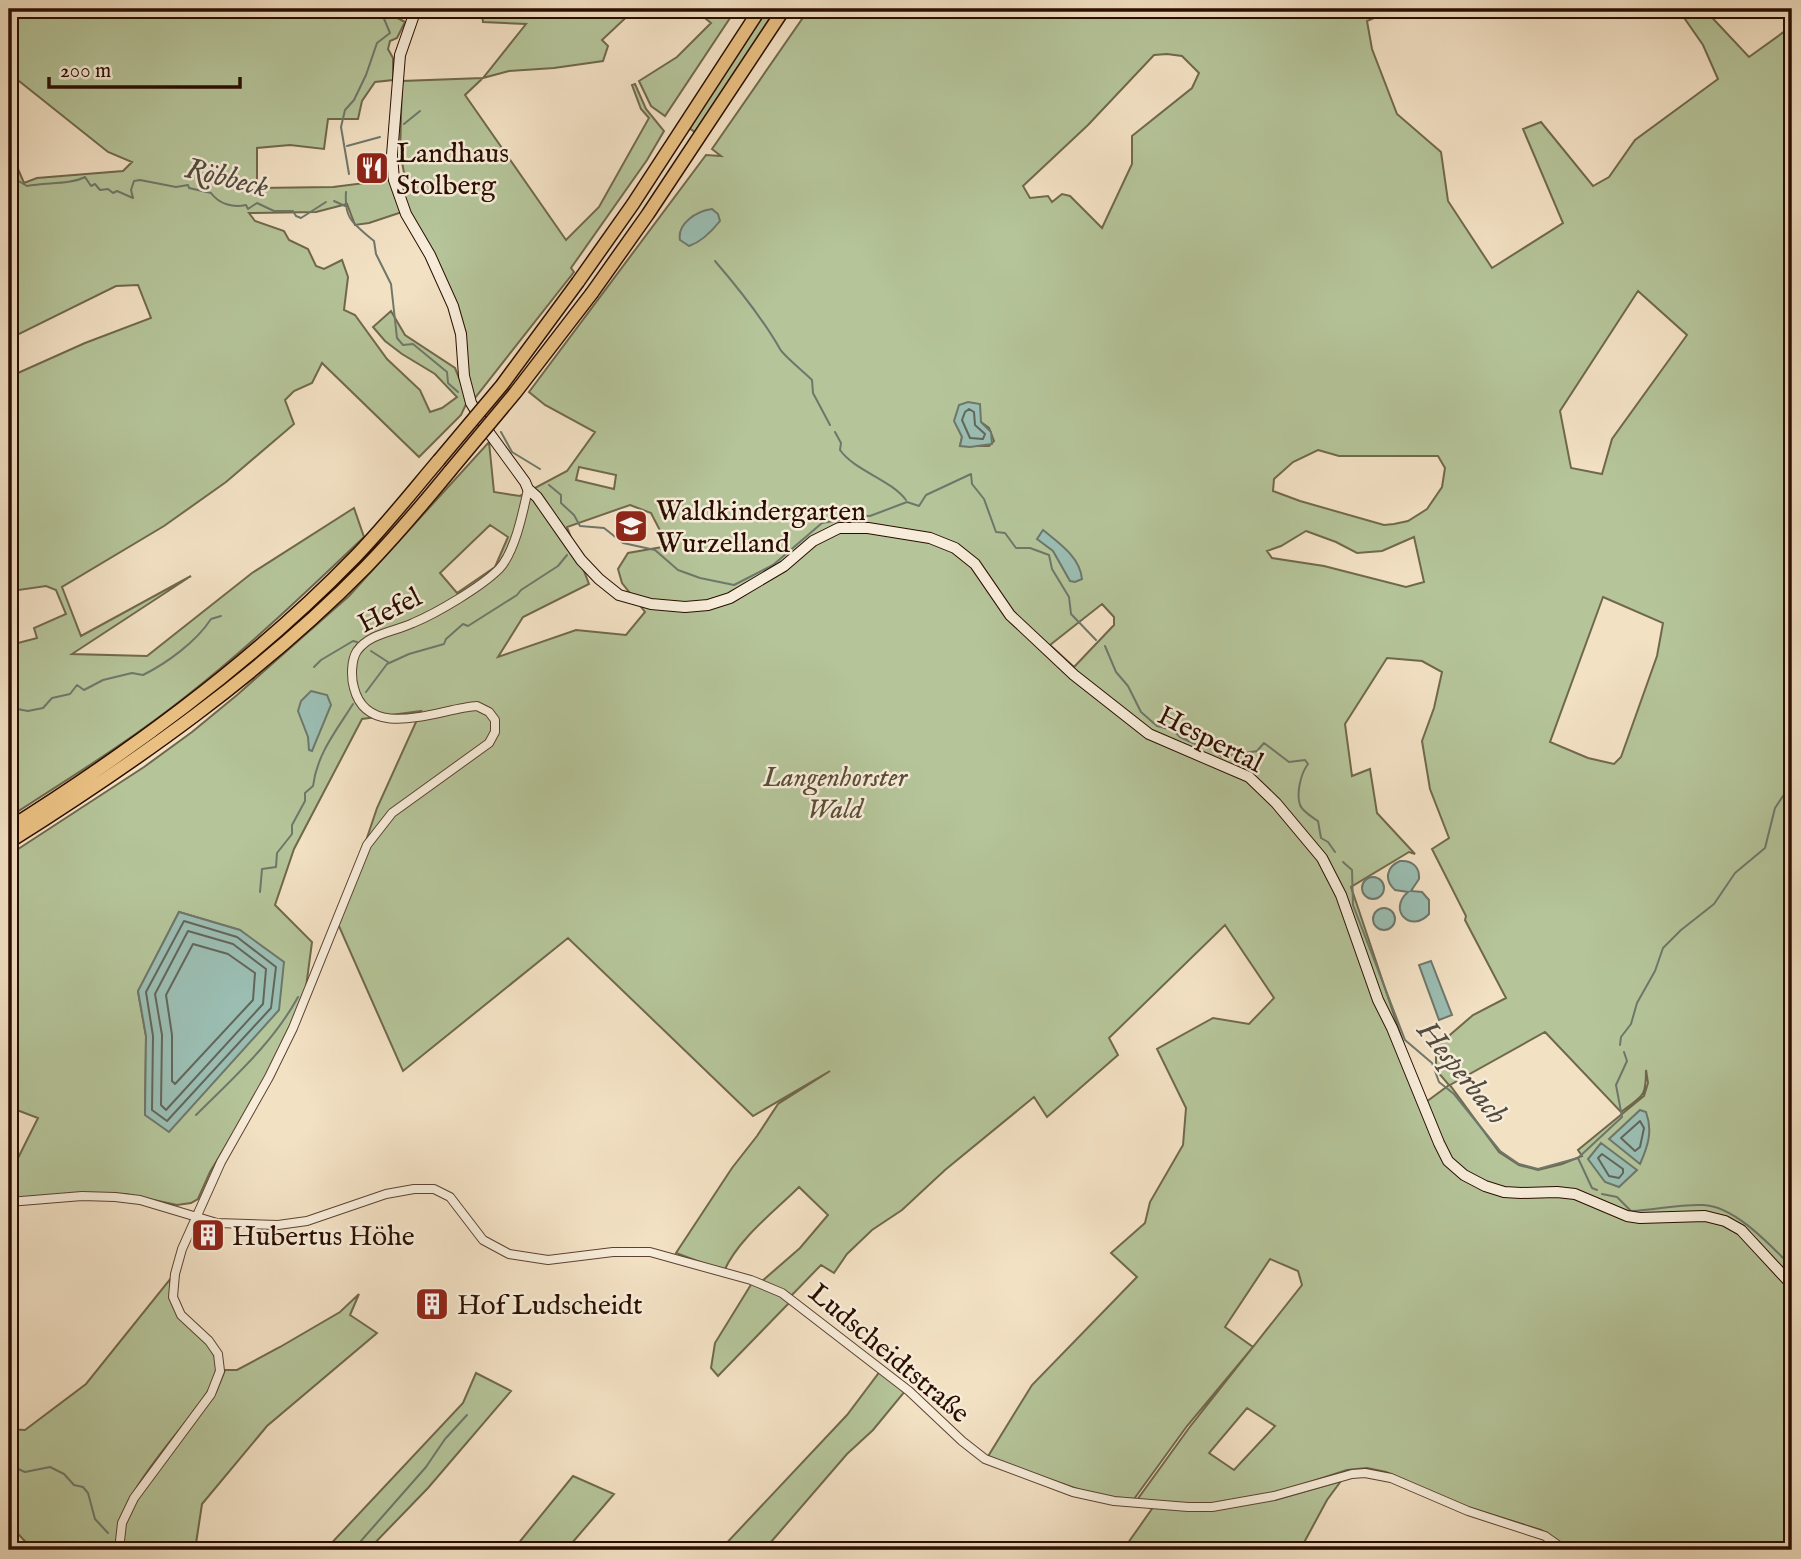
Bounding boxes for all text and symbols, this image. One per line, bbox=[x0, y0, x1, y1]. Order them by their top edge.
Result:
scale bar bbox=[49, 46, 240, 90]
text: 200 m bbox=[60, 58, 111, 85]
place label: Landhaus Stolberg bbox=[396, 137, 509, 204]
restaurant icon: Landhaus Stolberg bbox=[353, 149, 391, 187]
water label: Röbbeck bbox=[181, 150, 272, 208]
place label: Waldkindergarten Wurzelland bbox=[656, 495, 866, 562]
school or university icon: Waldkindergarten Wurzelland bbox=[612, 507, 650, 545]
street label: Hefel bbox=[352, 580, 428, 642]
street label: Hespertal bbox=[1151, 699, 1269, 782]
park label: Langenhorster Wald bbox=[762, 761, 909, 828]
water label: Hesperbach bbox=[1407, 1013, 1515, 1133]
building icon: Hubertus Höhe bbox=[189, 1216, 227, 1254]
place label: Hubertus Höhe bbox=[232, 1220, 415, 1255]
street label: Ludscheidtstraße bbox=[801, 1276, 976, 1432]
building icon: Hof Ludscheidt bbox=[413, 1285, 451, 1323]
place label: Hof Ludscheidt bbox=[457, 1289, 643, 1324]

